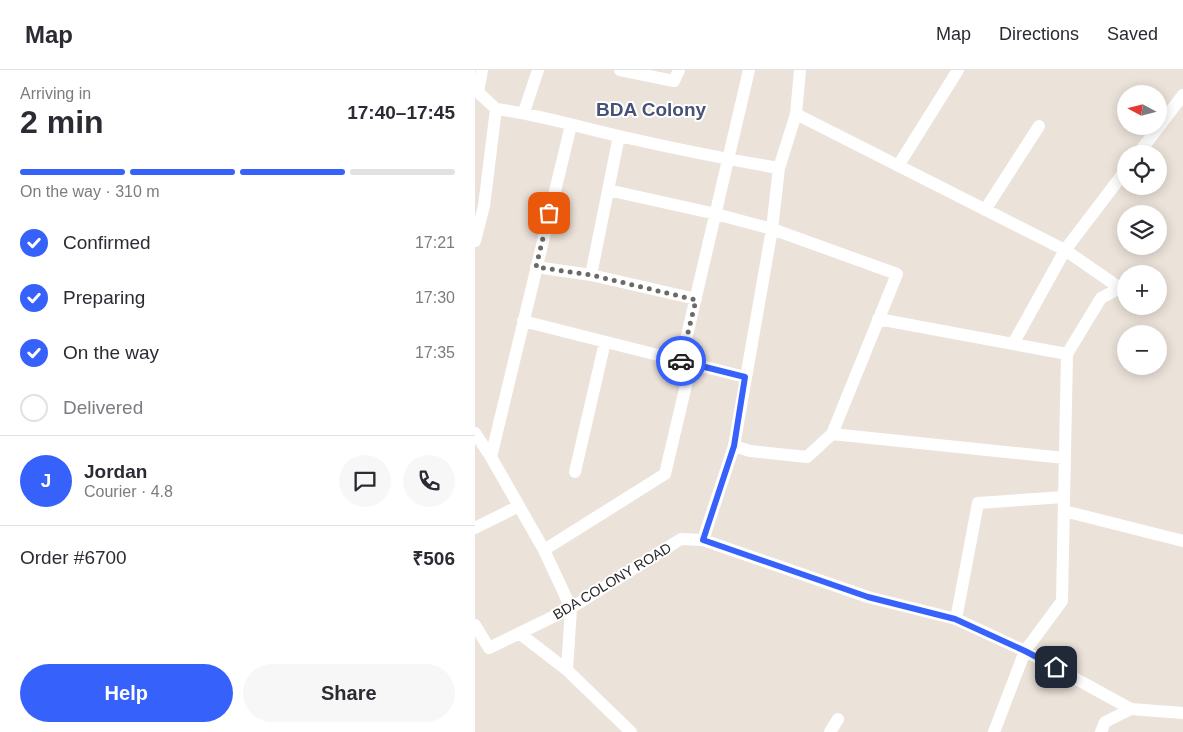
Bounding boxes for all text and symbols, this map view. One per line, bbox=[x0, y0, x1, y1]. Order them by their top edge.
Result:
text: Map bbox=[25, 21, 73, 48]
text: Map bbox=[936, 24, 971, 44]
text: Directions bbox=[999, 24, 1079, 44]
text: Saved bbox=[1107, 24, 1158, 44]
text: Arriving in bbox=[20, 85, 91, 102]
north arrow bbox=[1117, 85, 1167, 135]
map controls bbox=[1117, 85, 1167, 375]
district label: BDA Colony bbox=[596, 99, 706, 120]
text: 17:40–17:45 bbox=[347, 102, 455, 123]
text: 2 min bbox=[20, 104, 104, 140]
button: locate bbox=[1117, 145, 1167, 195]
text: On the way · 310 m bbox=[20, 183, 160, 200]
pin bbox=[528, 192, 570, 234]
icon: bag bbox=[535, 199, 563, 227]
button: layers bbox=[1117, 205, 1167, 255]
icon: check bbox=[20, 229, 48, 257]
text: Confirmed bbox=[63, 232, 151, 253]
text: 17:21 bbox=[415, 234, 455, 251]
button: + bbox=[1117, 265, 1167, 315]
icon: check bbox=[20, 284, 48, 312]
text: Preparing bbox=[63, 287, 145, 308]
text: 17:30 bbox=[415, 289, 455, 306]
button: − bbox=[1117, 325, 1167, 375]
courier bbox=[656, 336, 706, 386]
icon: check bbox=[20, 339, 48, 367]
text: On the way bbox=[63, 342, 159, 363]
text: 17:35 bbox=[415, 344, 455, 361]
icon: car bbox=[667, 347, 695, 375]
text: Delivered bbox=[63, 397, 143, 418]
button: chat bbox=[339, 455, 391, 507]
button: phone bbox=[403, 455, 455, 507]
text: Jordan bbox=[84, 461, 147, 482]
text: J bbox=[41, 470, 51, 491]
text: Courier · 4.8 bbox=[84, 483, 173, 500]
street label: BDA COLONY ROAD bbox=[550, 539, 674, 623]
text: Order #6700 bbox=[20, 547, 127, 568]
text: ₹506 bbox=[412, 548, 455, 569]
pin bbox=[1035, 646, 1077, 688]
icon: home bbox=[1042, 653, 1070, 681]
button: Help bbox=[20, 664, 233, 722]
button: Share bbox=[243, 664, 455, 722]

